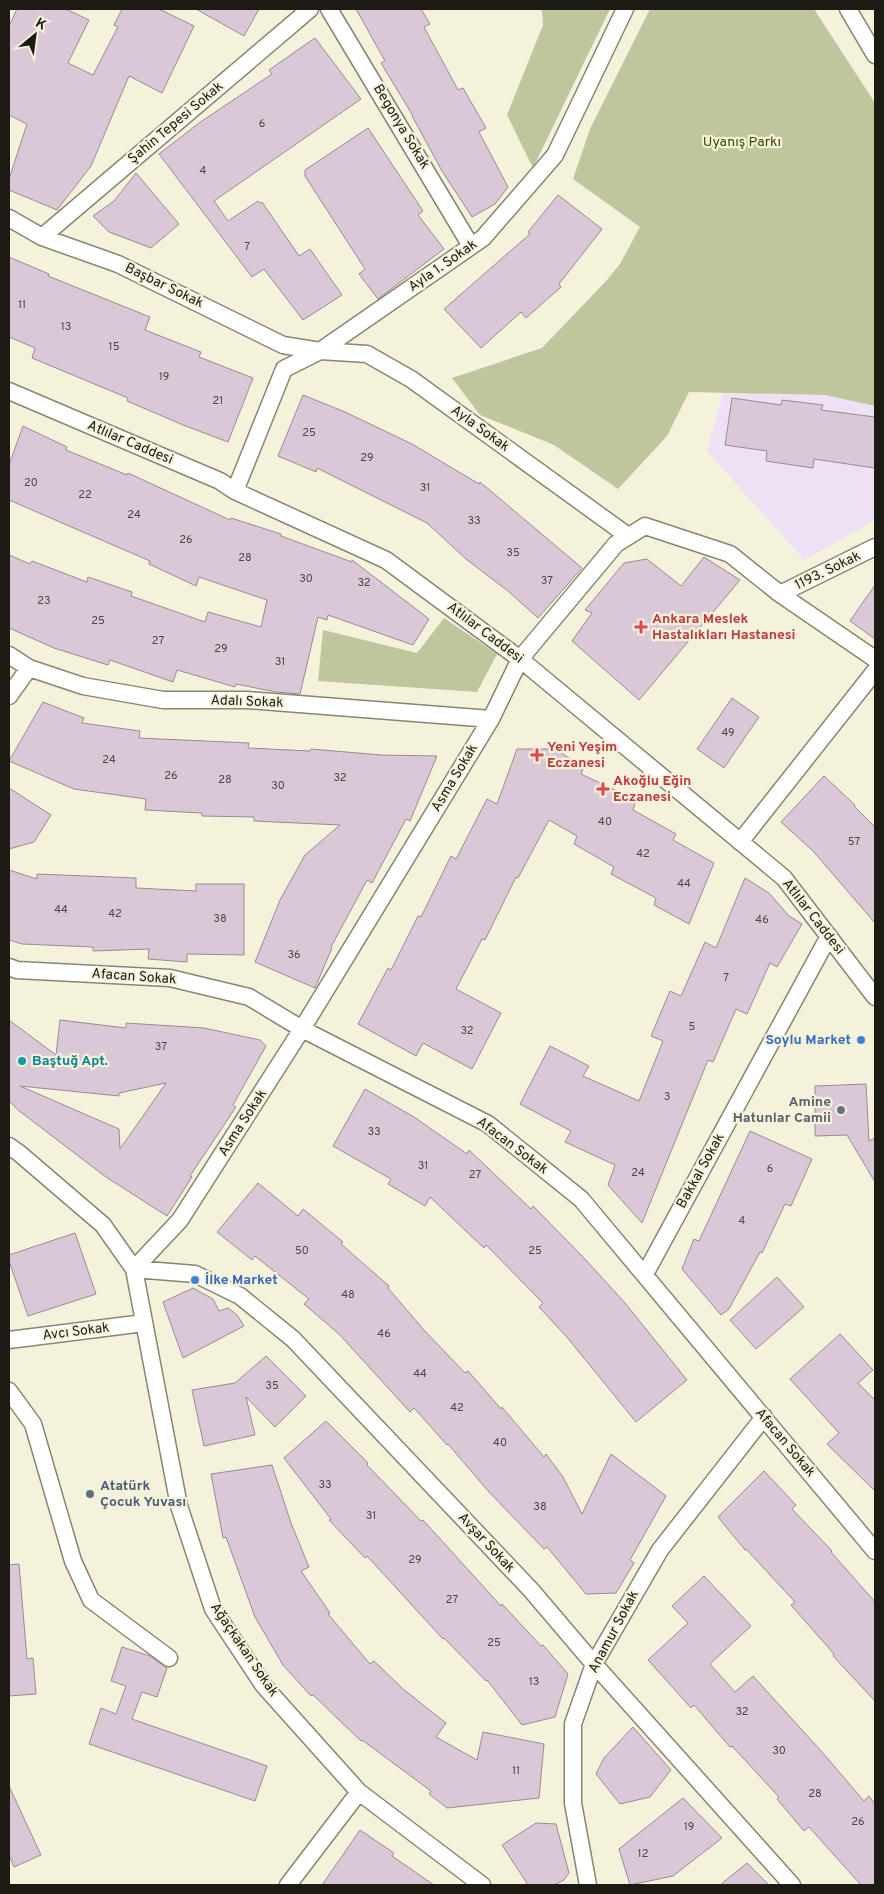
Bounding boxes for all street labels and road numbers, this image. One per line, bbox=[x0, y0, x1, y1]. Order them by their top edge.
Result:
street label: Şahin Tepesi Sokak bbox=[125, 78, 227, 168]
street label: Begonya Sokak bbox=[369, 81, 433, 173]
street label: Ayla 1. Sokak bbox=[405, 236, 481, 296]
street label: Başbar Sokak bbox=[122, 260, 206, 312]
street label: Ayla Sokak bbox=[447, 402, 513, 456]
street label: Atlılar Caddesi bbox=[85, 417, 175, 469]
street label: 1193. Sokak bbox=[792, 548, 864, 594]
street label: Atlılar Caddesi bbox=[443, 599, 527, 667]
street label: Adalı Sokak bbox=[210, 692, 284, 712]
street label: Asma Sokak bbox=[428, 741, 482, 815]
street label: Atlılar Caddesi bbox=[778, 876, 848, 958]
street label: Afacan Sokak bbox=[91, 966, 177, 988]
street label: Asma Sokak bbox=[215, 1086, 271, 1160]
street label: Afacan Sokak bbox=[473, 1114, 551, 1178]
street label: Bakkal Sokak bbox=[673, 1130, 729, 1212]
street label: Avcı Sokak bbox=[41, 1319, 111, 1345]
street label: Afacan Sokak bbox=[751, 1405, 819, 1481]
street label: Avşar Sokak bbox=[454, 1509, 518, 1577]
street label: Anamur Sokak bbox=[585, 1588, 643, 1676]
street label: Ağaçkakan Sokak bbox=[206, 1600, 282, 1700]

